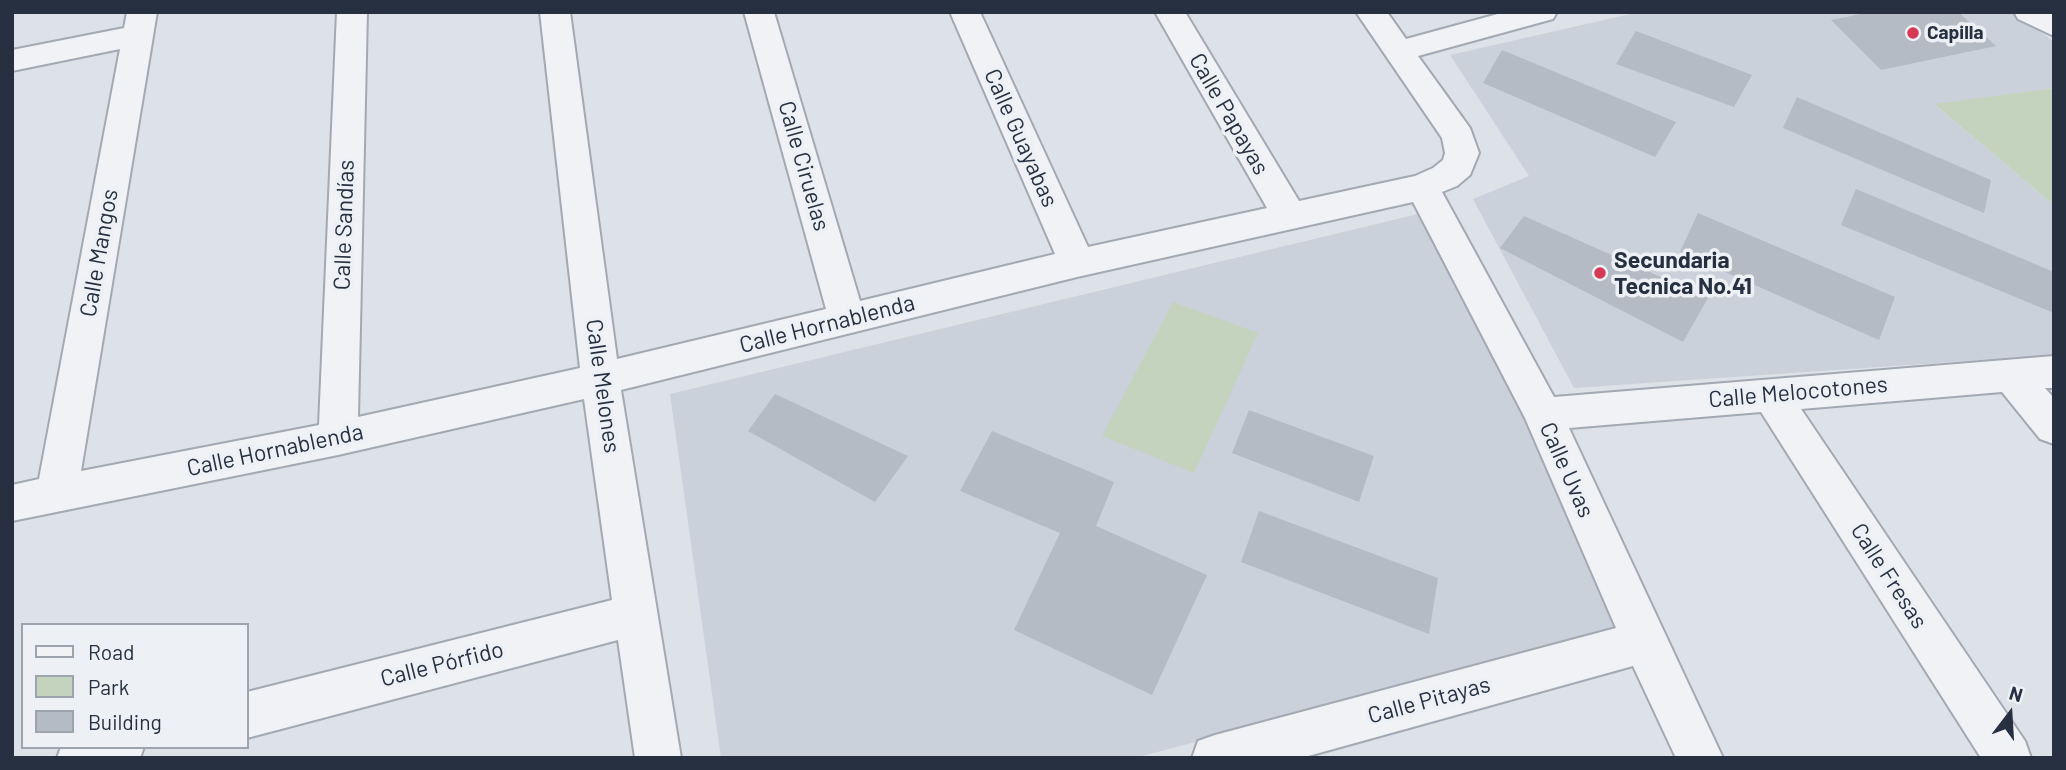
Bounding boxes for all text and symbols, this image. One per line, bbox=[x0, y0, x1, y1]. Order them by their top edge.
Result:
place label: Capilla bbox=[1927, 22, 1983, 44]
marker: Capilla bbox=[1905, 25, 1921, 41]
street label: Calle Papayas bbox=[1183, 48, 1275, 180]
street label: Calle Guayabas bbox=[978, 65, 1064, 211]
street label: Calle Ciruelas bbox=[772, 98, 836, 234]
street label: Calle Sandías bbox=[328, 159, 360, 291]
street label: Calle Mangos bbox=[74, 187, 124, 319]
place label: Secundaria Tecnica No.41 bbox=[1614, 246, 1752, 300]
marker: Secundaria Tecnica No.41 bbox=[1592, 265, 1608, 281]
street label: Calle Hornablenda bbox=[736, 289, 918, 359]
street label: Calle Melones bbox=[580, 317, 626, 455]
street label: Calle Melocotones bbox=[1707, 370, 1889, 414]
street label: Calle Hornablenda bbox=[184, 418, 366, 482]
street label: Calle Uvas bbox=[1534, 418, 1600, 522]
street label: Calle Fresas bbox=[1845, 518, 1933, 634]
legend bbox=[21, 623, 248, 749]
street label: Calle Pórfido bbox=[378, 635, 506, 693]
text: Road bbox=[88, 639, 134, 664]
street label: Calle Pitayas bbox=[1365, 670, 1493, 730]
text: Park bbox=[88, 674, 129, 699]
north arrow bbox=[1975, 679, 2045, 749]
text: N bbox=[2007, 681, 2026, 706]
text: Building bbox=[88, 709, 162, 734]

